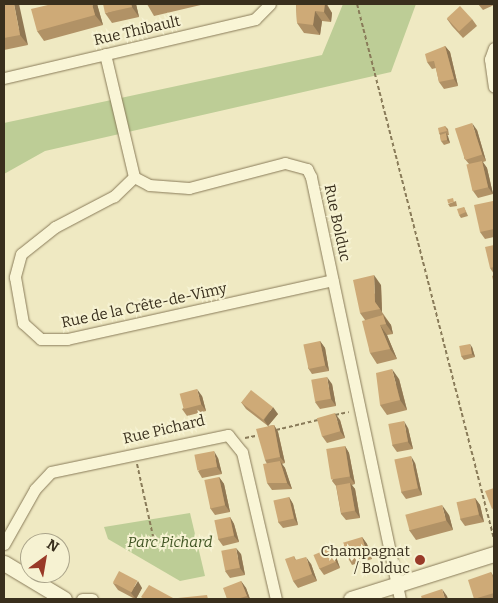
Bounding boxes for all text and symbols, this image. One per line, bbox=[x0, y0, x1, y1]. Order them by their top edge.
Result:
street label: Rue Thibault bbox=[92, 12, 182, 50]
street label: Rue Bolduc bbox=[320, 183, 354, 263]
street label: Rue de la Crête-de-Vimy bbox=[60, 280, 228, 332]
street label: Rue Pichard bbox=[121, 412, 207, 448]
north arrow bbox=[20, 533, 70, 583]
park label: Parc Pichard bbox=[127, 534, 213, 552]
text: N bbox=[44, 536, 62, 556]
place label: Champagnat / Bolduc bbox=[320, 542, 410, 577]
marker: Champagnat / Bolduc bbox=[414, 554, 426, 566]

